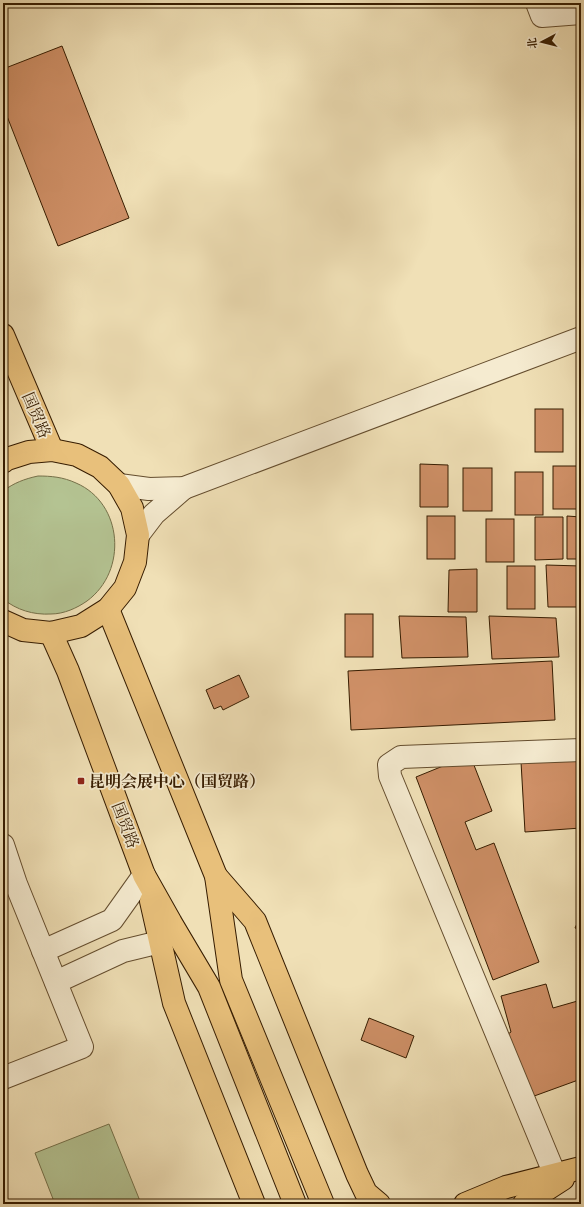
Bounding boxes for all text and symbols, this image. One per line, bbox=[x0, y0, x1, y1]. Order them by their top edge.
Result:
north arrow bbox=[522, 22, 562, 62]
text: 北 bbox=[526, 37, 540, 49]
street label: 国贸路 bbox=[18, 390, 54, 441]
place label: 昆明会展中心（国贸路） bbox=[89, 773, 265, 791]
marker: 昆明会展中心（国贸路） bbox=[76, 776, 86, 786]
street label: 国贸路 bbox=[108, 800, 142, 851]

